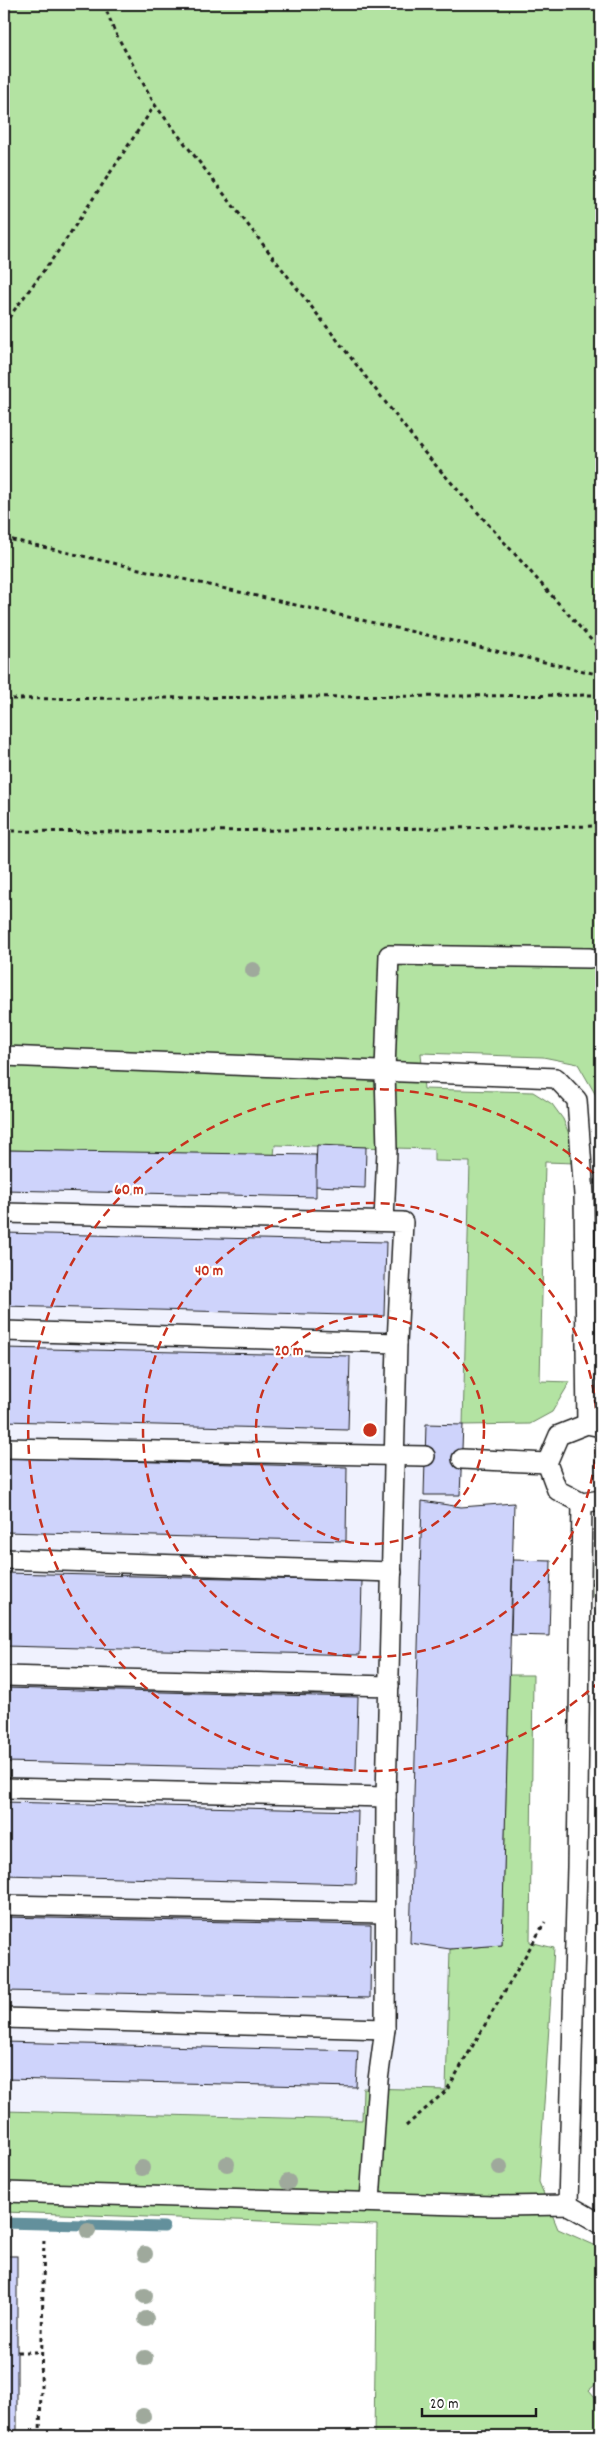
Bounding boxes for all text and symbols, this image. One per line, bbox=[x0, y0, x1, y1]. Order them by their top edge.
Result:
text: 60 m bbox=[114, 1180, 144, 1202]
text: 40 m bbox=[195, 1261, 223, 1283]
text: 20 m bbox=[275, 1341, 303, 1363]
centre of rings bbox=[361, 1421, 379, 1439]
scale bar bbox=[422, 2385, 536, 2417]
text: 20 m bbox=[430, 2394, 458, 2416]

